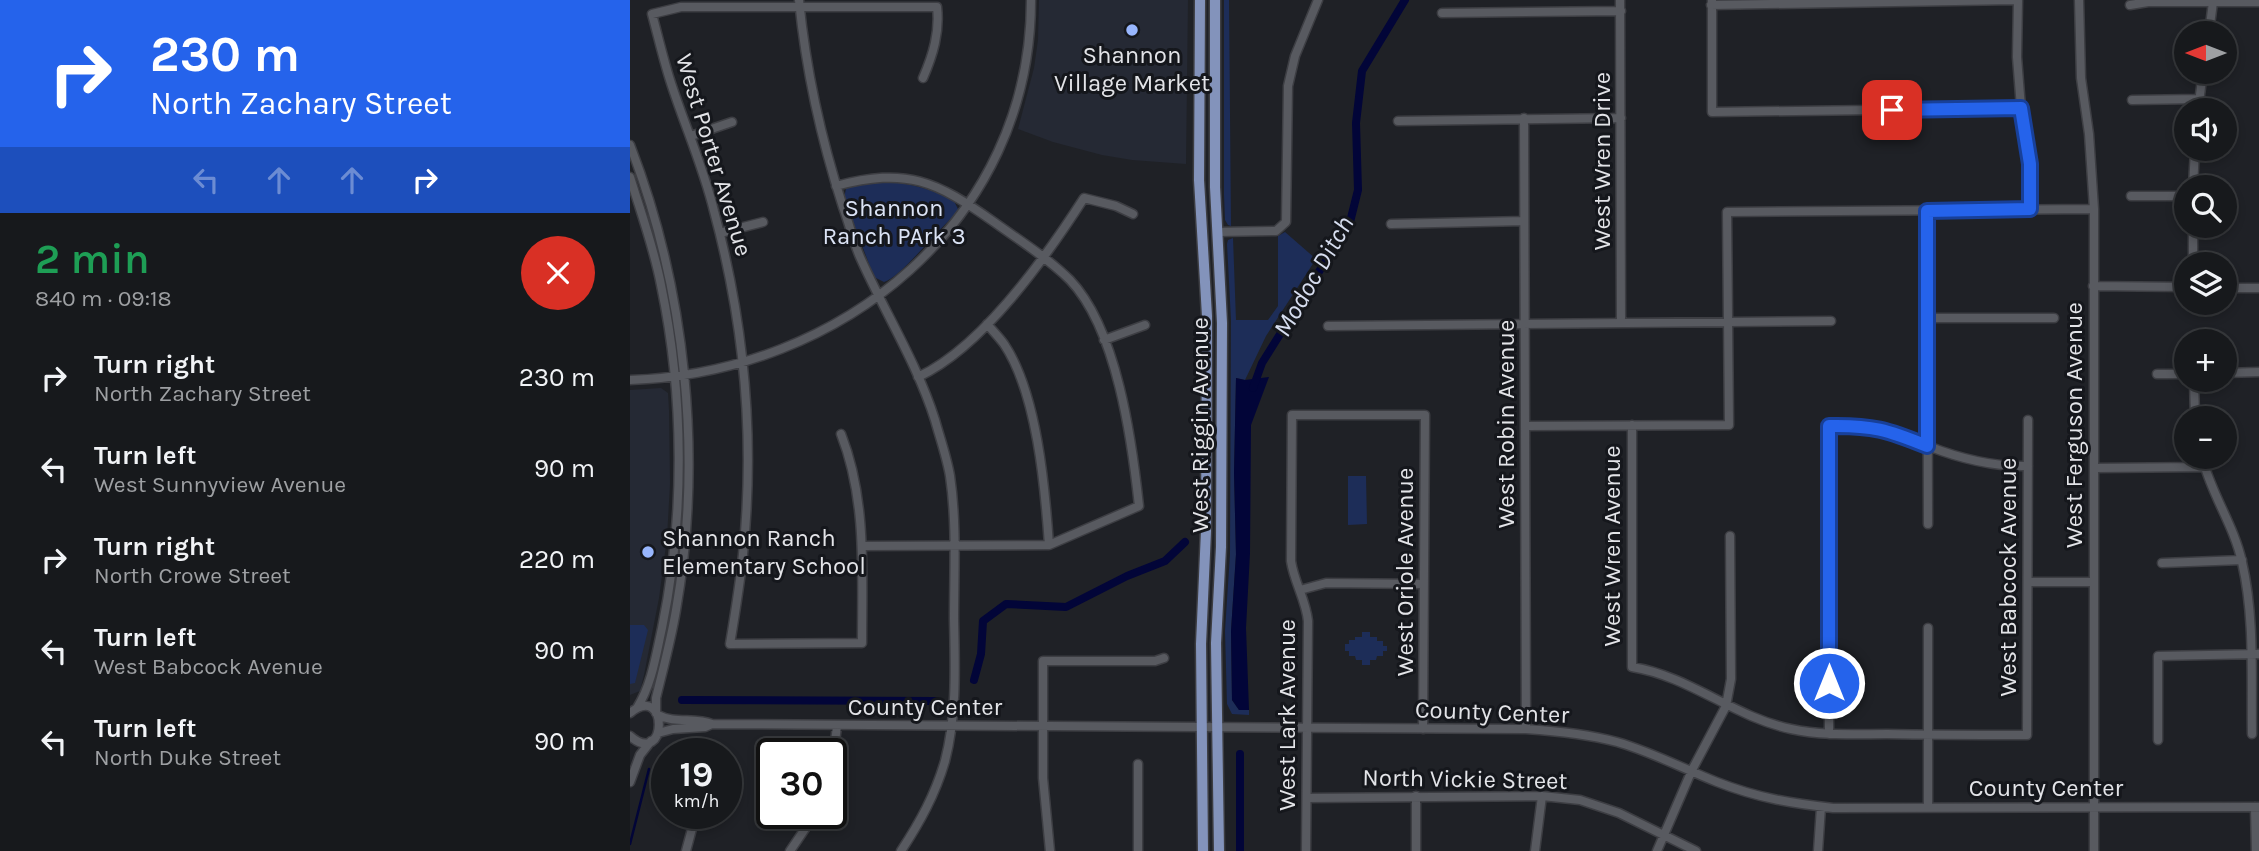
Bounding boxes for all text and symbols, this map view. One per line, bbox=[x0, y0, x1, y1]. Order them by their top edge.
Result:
north arrow bbox=[2174, 21, 2236, 84]
map controls bbox=[2174, 21, 2237, 469]
marker: Shannon Village Market bbox=[1124, 22, 1140, 38]
text: 230 m bbox=[150, 26, 300, 83]
icon: right bbox=[35, 28, 126, 119]
place label: Shannon Village Market bbox=[1054, 41, 1210, 97]
street label: West Porter Avenue bbox=[670, 50, 758, 260]
street label: West Wren Drive bbox=[1588, 72, 1616, 250]
pin bbox=[1862, 80, 1922, 140]
text: North Zachary Street bbox=[150, 85, 452, 122]
icon: arrive bbox=[1873, 91, 1911, 129]
button: sound bbox=[2174, 98, 2237, 161]
icon: left bbox=[187, 161, 225, 199]
icon: ahead bbox=[260, 161, 298, 199]
icon: ahead bbox=[333, 161, 371, 199]
icon: right bbox=[406, 161, 444, 199]
button: search bbox=[2174, 175, 2237, 238]
park label: Shannon Ranch PArk 3 bbox=[822, 194, 966, 250]
water label: Modoc Ditch bbox=[1266, 210, 1360, 342]
text: 2 min bbox=[35, 234, 150, 284]
button: close bbox=[521, 236, 595, 310]
button: layers bbox=[2174, 252, 2237, 315]
text: 840 m · 09:18 bbox=[35, 285, 172, 312]
street label: West Ferguson Avenue bbox=[2060, 302, 2088, 548]
street label: West Riggin Avenue bbox=[1186, 317, 1214, 533]
street label: West Robin Avenue bbox=[1492, 320, 1520, 528]
button: + bbox=[2174, 329, 2237, 392]
text: Turn right bbox=[94, 349, 215, 380]
icon: right bbox=[35, 359, 73, 397]
text: 230 m bbox=[519, 362, 595, 393]
text: North Zachary Street bbox=[94, 380, 311, 407]
button: − bbox=[2174, 406, 2237, 469]
text: Turn left bbox=[94, 440, 196, 471]
street label: West Wren Avenue bbox=[1598, 445, 1626, 647]
icon: left bbox=[35, 450, 73, 488]
text: 90 m bbox=[534, 453, 595, 484]
street label: West Babcock Avenue bbox=[1994, 458, 2022, 696]
street label: West Oriole Avenue bbox=[1391, 468, 1419, 676]
text: West Sunnyview Avenue bbox=[94, 471, 346, 498]
place label: Shannon Ranch Elementary School bbox=[662, 524, 866, 580]
text: Turn right bbox=[94, 531, 215, 562]
icon: right bbox=[35, 541, 73, 579]
text: 220 m bbox=[519, 544, 595, 575]
marker: Shannon Ranch Elementary School bbox=[640, 544, 656, 560]
text: North Crowe Street bbox=[94, 562, 291, 589]
street label: West Lark Avenue bbox=[1273, 619, 1301, 811]
text: Turn left bbox=[94, 622, 196, 653]
icon: left bbox=[35, 632, 73, 670]
text: 90 m bbox=[534, 635, 595, 666]
position arrow bbox=[1792, 646, 1866, 720]
text: West Babcock Avenue bbox=[94, 653, 323, 680]
street label: County Center bbox=[848, 693, 1002, 721]
street label: County Center bbox=[1414, 695, 1570, 729]
text: Turn left bbox=[94, 713, 196, 744]
icon: left bbox=[35, 723, 73, 761]
text: 90 m bbox=[534, 726, 595, 757]
speed limit sign: 30 bbox=[756, 738, 847, 829]
text: North Duke Street bbox=[94, 744, 281, 771]
text: 19 bbox=[680, 754, 713, 795]
street label: North Vickie Street bbox=[1362, 763, 1568, 795]
street label: County Center bbox=[1969, 774, 2123, 802]
text: km/h bbox=[674, 790, 719, 812]

